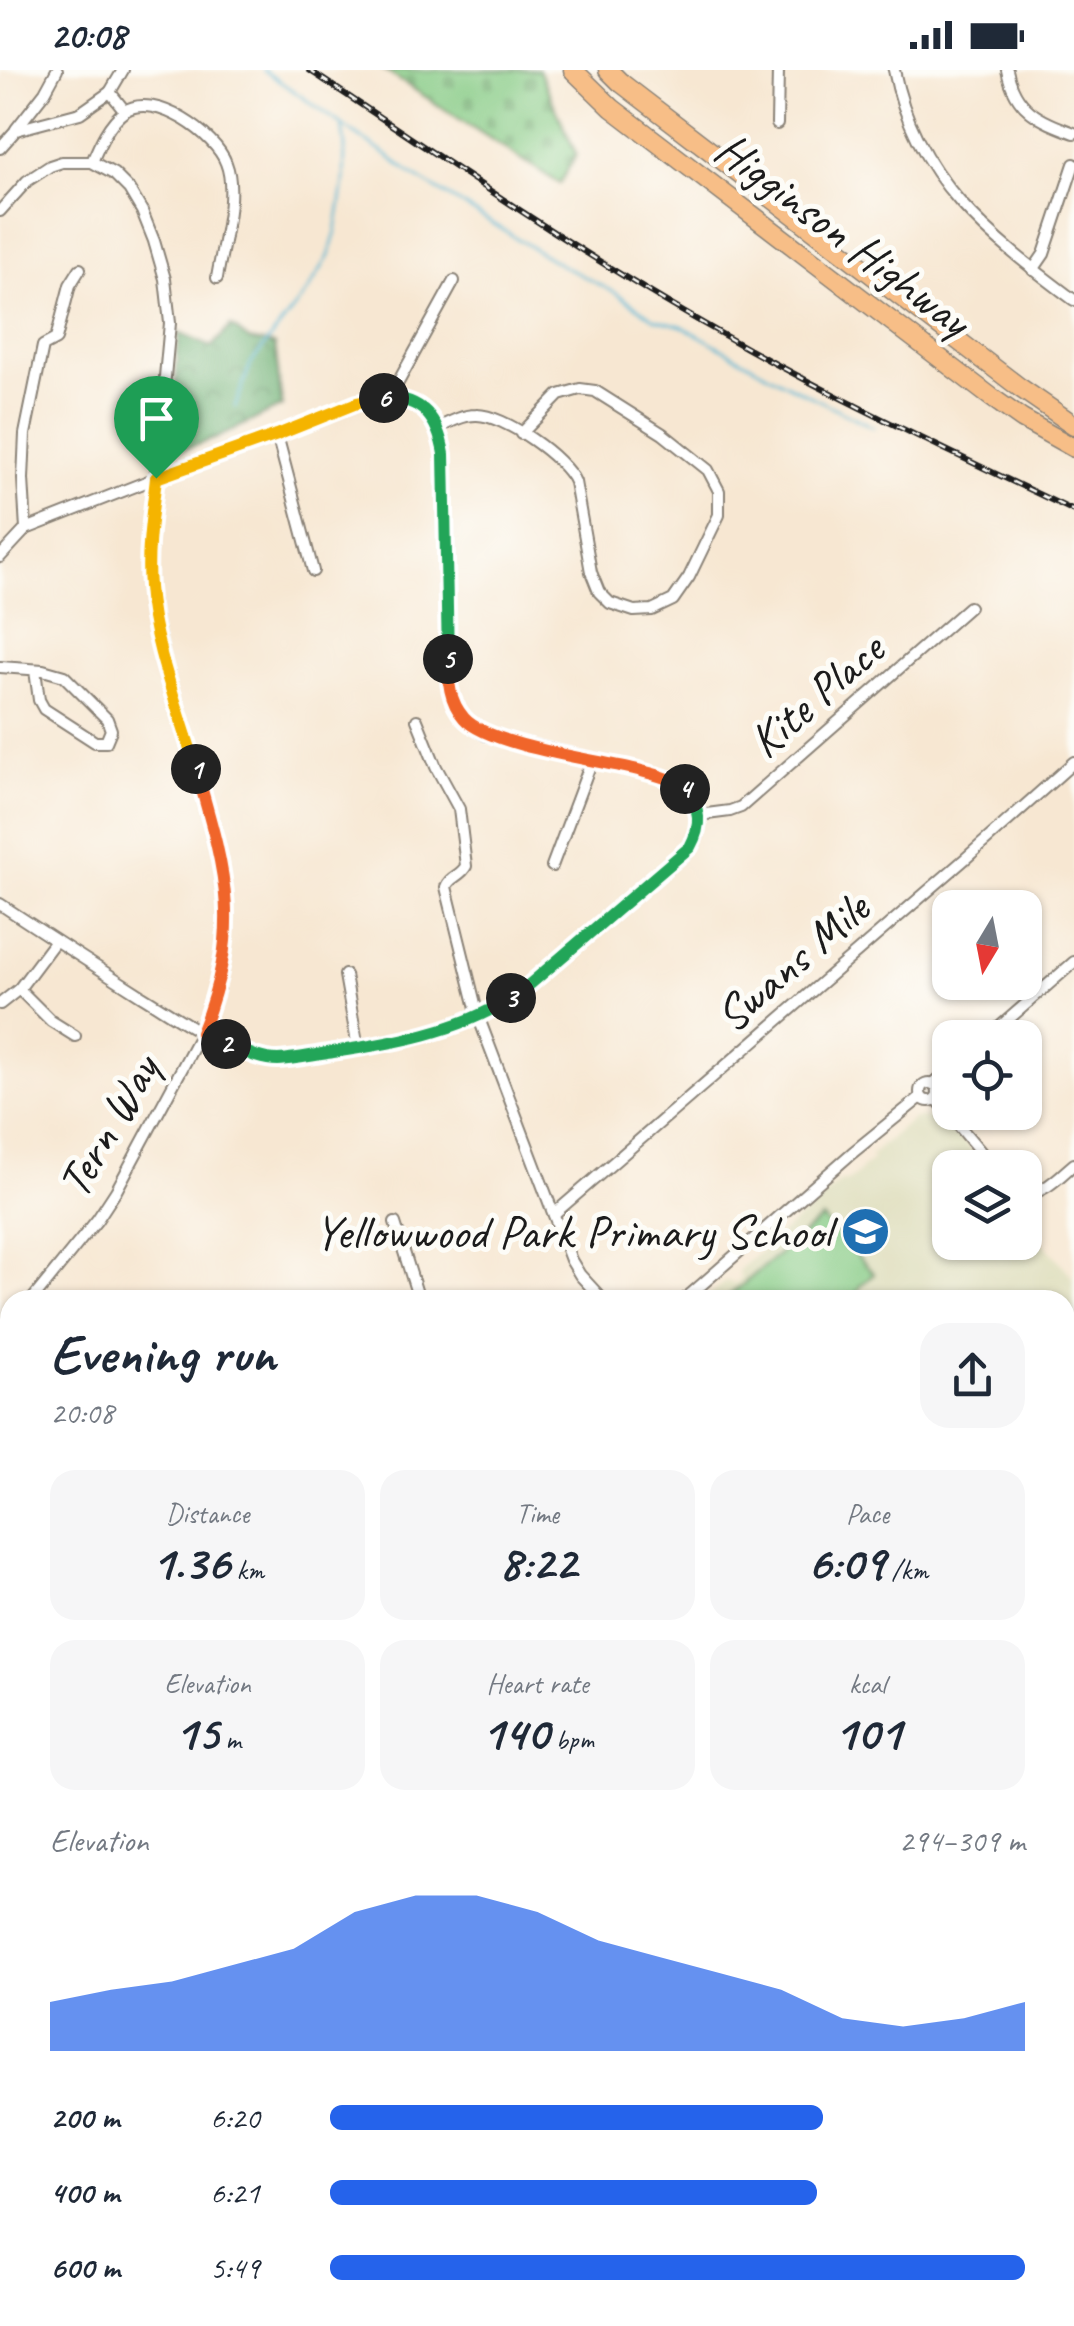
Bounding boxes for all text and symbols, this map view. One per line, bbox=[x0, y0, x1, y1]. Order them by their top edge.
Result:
text: 20:08 bbox=[50, 12, 126, 59]
street label: Higginson Highway bbox=[704, 119, 985, 352]
pin: 6 bbox=[359, 373, 409, 423]
pin bbox=[114, 376, 199, 479]
text: 6 bbox=[377, 380, 391, 415]
icon: arrive bbox=[129, 391, 184, 446]
street label: Kite Place bbox=[736, 618, 899, 770]
pin: 5 bbox=[423, 634, 473, 684]
text: 5 bbox=[442, 641, 454, 676]
pin: 1 bbox=[171, 744, 221, 794]
text: 1 bbox=[190, 751, 202, 786]
pin: 4 bbox=[660, 764, 710, 814]
text: 4 bbox=[679, 771, 691, 806]
street label: Swans Mile bbox=[703, 877, 884, 1045]
north arrow bbox=[932, 890, 1042, 1000]
map controls bbox=[932, 890, 1042, 1260]
pin: 3 bbox=[486, 973, 536, 1023]
text: 3 bbox=[505, 980, 517, 1015]
pin: 2 bbox=[201, 1019, 251, 1069]
button: locate bbox=[932, 1020, 1042, 1130]
text: 2 bbox=[220, 1026, 232, 1061]
street label: Tern Way bbox=[44, 1041, 174, 1208]
button: layers bbox=[932, 1150, 1042, 1260]
place label: Yellowwood Park Primary School bbox=[314, 1202, 839, 1262]
school or university icon: Yellowwood Park Primary School bbox=[840, 1206, 892, 1258]
text: Evening run bbox=[50, 1319, 275, 1389]
button: share bbox=[920, 1323, 1025, 1428]
text: 20:08 bbox=[50, 1392, 114, 1433]
text: Distance bbox=[166, 1496, 249, 1531]
text: Time bbox=[516, 1496, 559, 1531]
text: Pace bbox=[846, 1496, 889, 1531]
text: 1.36 bbox=[151, 1531, 230, 1594]
text: 8:22 bbox=[499, 1531, 576, 1594]
text: 6:09 bbox=[807, 1531, 885, 1594]
text: km bbox=[230, 1552, 264, 1587]
text: /km bbox=[885, 1552, 928, 1587]
text: Elevation bbox=[164, 1666, 251, 1701]
text: Heart rate bbox=[486, 1666, 589, 1701]
text: kcal bbox=[849, 1666, 886, 1701]
text: 15 bbox=[174, 1701, 218, 1764]
text: 140 bbox=[481, 1701, 549, 1764]
text: 101 bbox=[834, 1701, 901, 1764]
text: m bbox=[218, 1722, 241, 1757]
text: bpm bbox=[549, 1722, 594, 1757]
text: Elevation bbox=[50, 1820, 148, 1861]
text: 294–309 m bbox=[899, 1820, 1025, 1861]
text: 200 m bbox=[50, 2097, 119, 2138]
text: 6:20 bbox=[210, 2097, 260, 2138]
text: 400 m bbox=[50, 2172, 119, 2213]
text: 6:21 bbox=[210, 2172, 260, 2213]
text: 600 m bbox=[50, 2247, 120, 2288]
text: 5:49 bbox=[210, 2247, 260, 2288]

